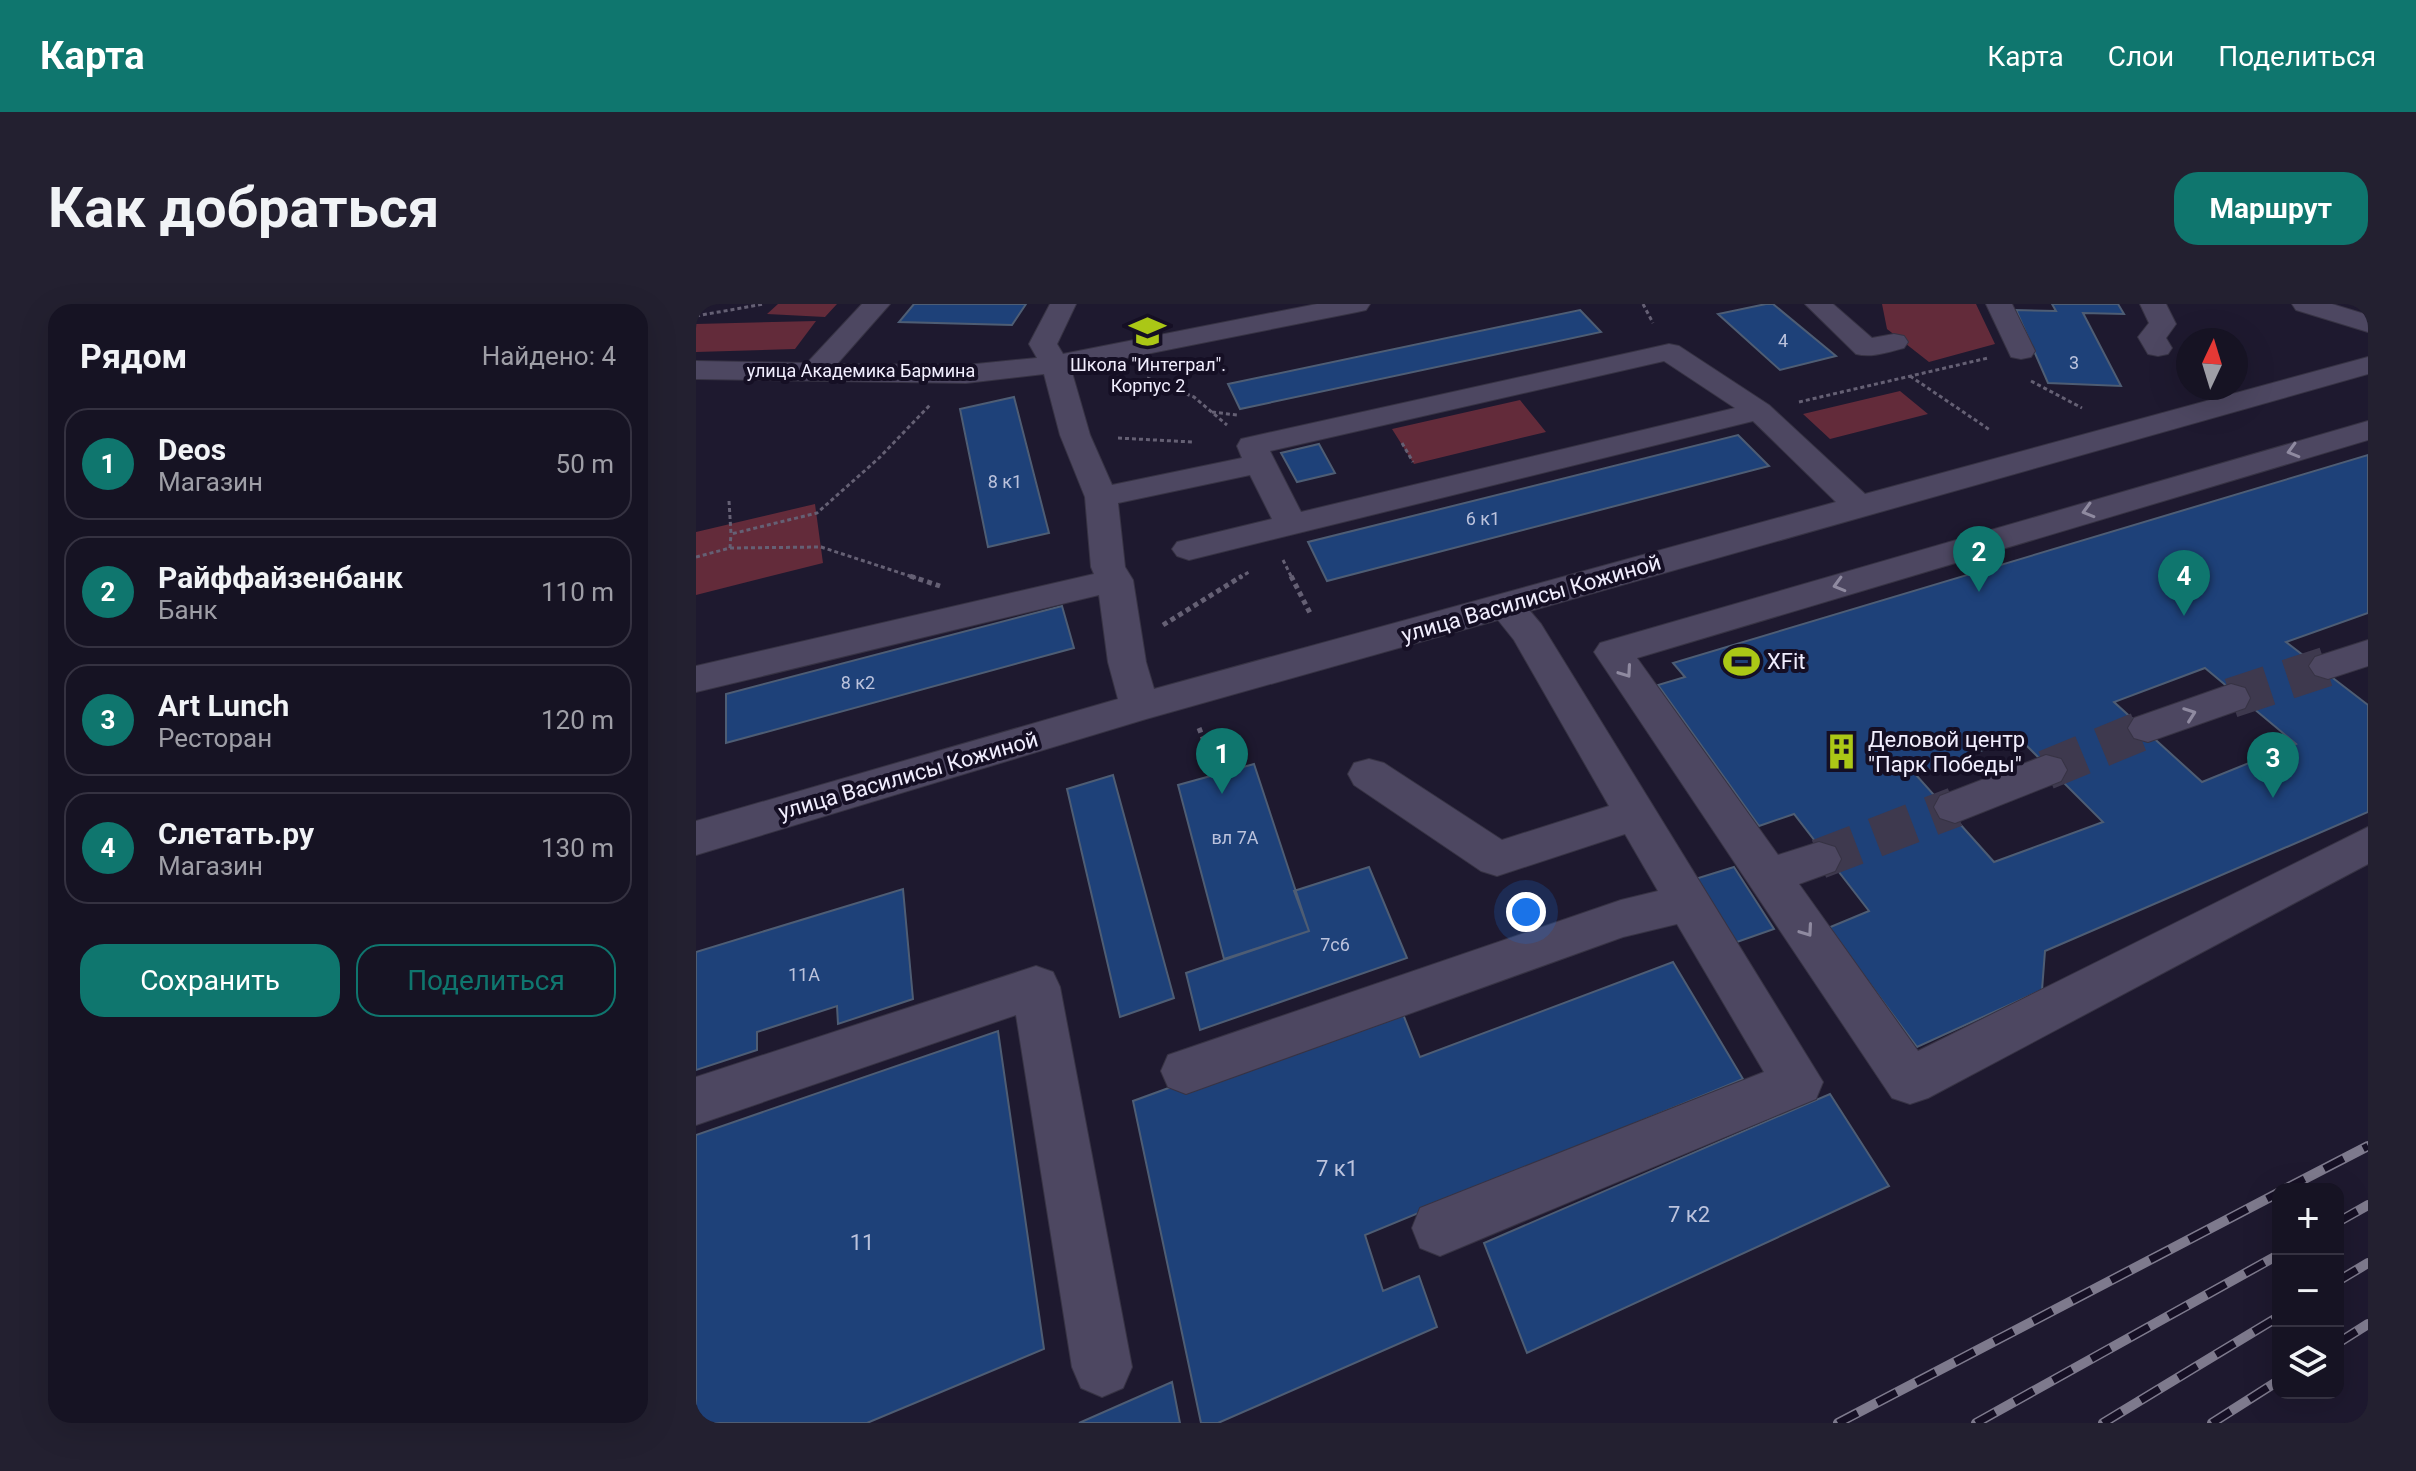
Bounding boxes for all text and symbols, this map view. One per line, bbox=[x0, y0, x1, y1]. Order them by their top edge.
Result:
text: Карта bbox=[40, 34, 145, 78]
text: Карта bbox=[1987, 40, 2064, 73]
text: Слои bbox=[2108, 40, 2174, 73]
text: Поделиться bbox=[2218, 40, 2376, 73]
button: Маршрут bbox=[2174, 172, 2368, 245]
text: Как добраться bbox=[48, 175, 439, 241]
school or university icon: Школа "Интеграл". Корпус 2 bbox=[1129, 312, 1167, 350]
north arrow bbox=[2176, 328, 2248, 400]
house number: 4 bbox=[1778, 330, 1788, 351]
text: Рядом bbox=[80, 336, 187, 376]
text: Найдено: 4 bbox=[482, 341, 616, 371]
house number: 3 bbox=[2069, 352, 2079, 373]
place label: Школа "Интеграл". Корпус 2 bbox=[1070, 354, 1226, 396]
street label: улица Академика Бармина bbox=[747, 360, 975, 381]
text: Deos bbox=[158, 432, 226, 467]
one-way arrow bbox=[2286, 442, 2300, 459]
text: 1 bbox=[101, 449, 115, 479]
text: 50 m bbox=[556, 449, 614, 479]
text: Магазин bbox=[158, 467, 263, 497]
house number: 8 к1 bbox=[988, 471, 1022, 492]
one-way arrow bbox=[2082, 502, 2096, 518]
house number: 6 к1 bbox=[1466, 508, 1500, 529]
pin: 2 bbox=[1953, 526, 2005, 592]
street label: улица Василисы Кожиной bbox=[1398, 549, 1664, 648]
pin: 4 bbox=[2158, 550, 2210, 616]
text: Райффайзенбанк bbox=[158, 560, 403, 595]
one-way arrow bbox=[1832, 576, 1846, 592]
text: 2 bbox=[101, 577, 115, 607]
text: 110 m bbox=[541, 577, 614, 607]
text: Банк bbox=[158, 595, 218, 625]
sports icon: XFit bbox=[1722, 642, 1760, 680]
place label: XFit bbox=[1767, 649, 1806, 674]
one-way arrow bbox=[1616, 663, 1631, 677]
house number: 8 к2 bbox=[841, 672, 875, 693]
text: Art Lunch bbox=[158, 688, 289, 723]
text: 3 bbox=[101, 705, 115, 735]
text: 120 m bbox=[541, 705, 614, 735]
one-way arrow bbox=[2182, 707, 2196, 724]
text: Ресторан bbox=[158, 723, 272, 753]
street label: улица Василисы Кожиной bbox=[775, 726, 1041, 825]
place label: Деловой центр "Парк Победы" bbox=[1868, 727, 2025, 777]
pin: 1 bbox=[1196, 728, 1248, 794]
pin: 3 bbox=[2247, 732, 2299, 798]
building icon: Деловой центр "Парк Победы" bbox=[1823, 733, 1861, 771]
text: Слетать.ру bbox=[158, 816, 314, 851]
house number: вл 7А bbox=[1211, 827, 1259, 848]
text: 4 bbox=[101, 833, 115, 863]
text: 130 m bbox=[541, 833, 614, 863]
text: Магазин bbox=[158, 851, 263, 881]
your location bbox=[1506, 892, 1546, 932]
one-way arrow bbox=[1797, 922, 1812, 936]
house number: 7с6 bbox=[1320, 934, 1350, 955]
button: Сохранить bbox=[80, 944, 340, 1017]
button: Поделиться bbox=[356, 944, 616, 1017]
house number: 11А bbox=[788, 964, 820, 985]
house number: 7 к1 bbox=[1316, 1156, 1358, 1181]
map controls bbox=[2272, 1183, 2344, 1399]
button: + bbox=[2272, 1183, 2344, 1255]
house number: 7 к2 bbox=[1668, 1202, 1710, 1227]
house number: 11 bbox=[850, 1230, 874, 1255]
button: − bbox=[2272, 1255, 2344, 1327]
button: layers bbox=[2272, 1327, 2344, 1399]

